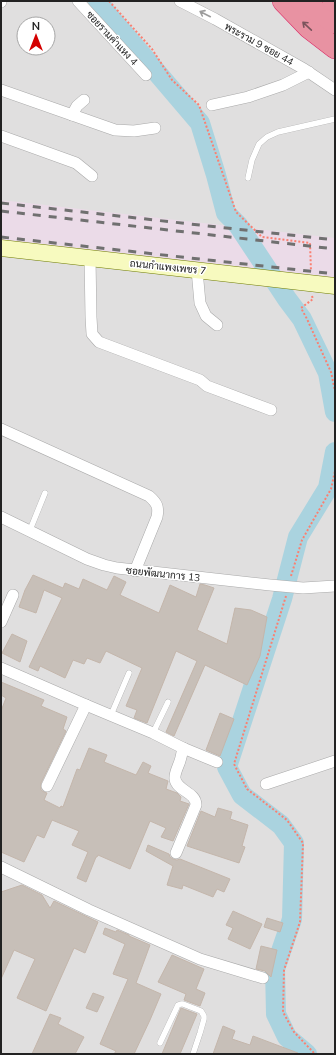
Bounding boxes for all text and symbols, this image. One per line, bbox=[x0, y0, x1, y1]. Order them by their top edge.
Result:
street label: ซอยรามคำแหง 4 bbox=[83, 8, 141, 68]
one-way arrow bbox=[199, 9, 211, 17]
north arrow bbox=[16, 16, 56, 56]
text: N bbox=[32, 19, 40, 33]
street label: พระราม 9 ซอย 44 bbox=[222, 20, 296, 68]
one-way arrow bbox=[303, 22, 313, 31]
street label: ถนนกำแพงเพชร 7 bbox=[129, 257, 207, 277]
street label: ซอยพัฒนาการ 13 bbox=[125, 564, 201, 584]

